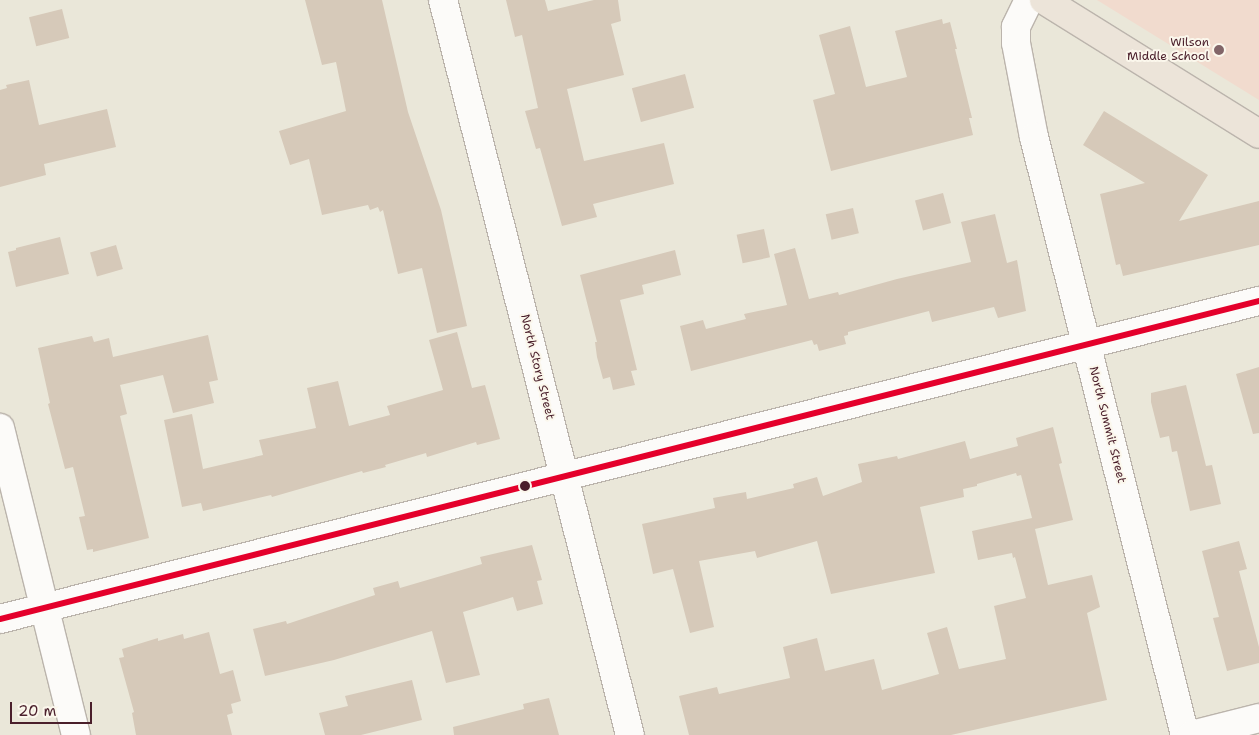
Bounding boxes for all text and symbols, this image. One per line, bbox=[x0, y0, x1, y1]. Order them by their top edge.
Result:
place label: Wilson Middle School bbox=[1127, 36, 1209, 64]
marker: Wilson Middle School bbox=[1213, 44, 1225, 56]
street label: North Story Street bbox=[517, 313, 557, 421]
street label: North Summit Street bbox=[1086, 365, 1128, 485]
unlabelled marker bbox=[520, 481, 530, 491]
scale bar bbox=[12, 692, 95, 724]
text: 20 m bbox=[18, 701, 57, 721]

